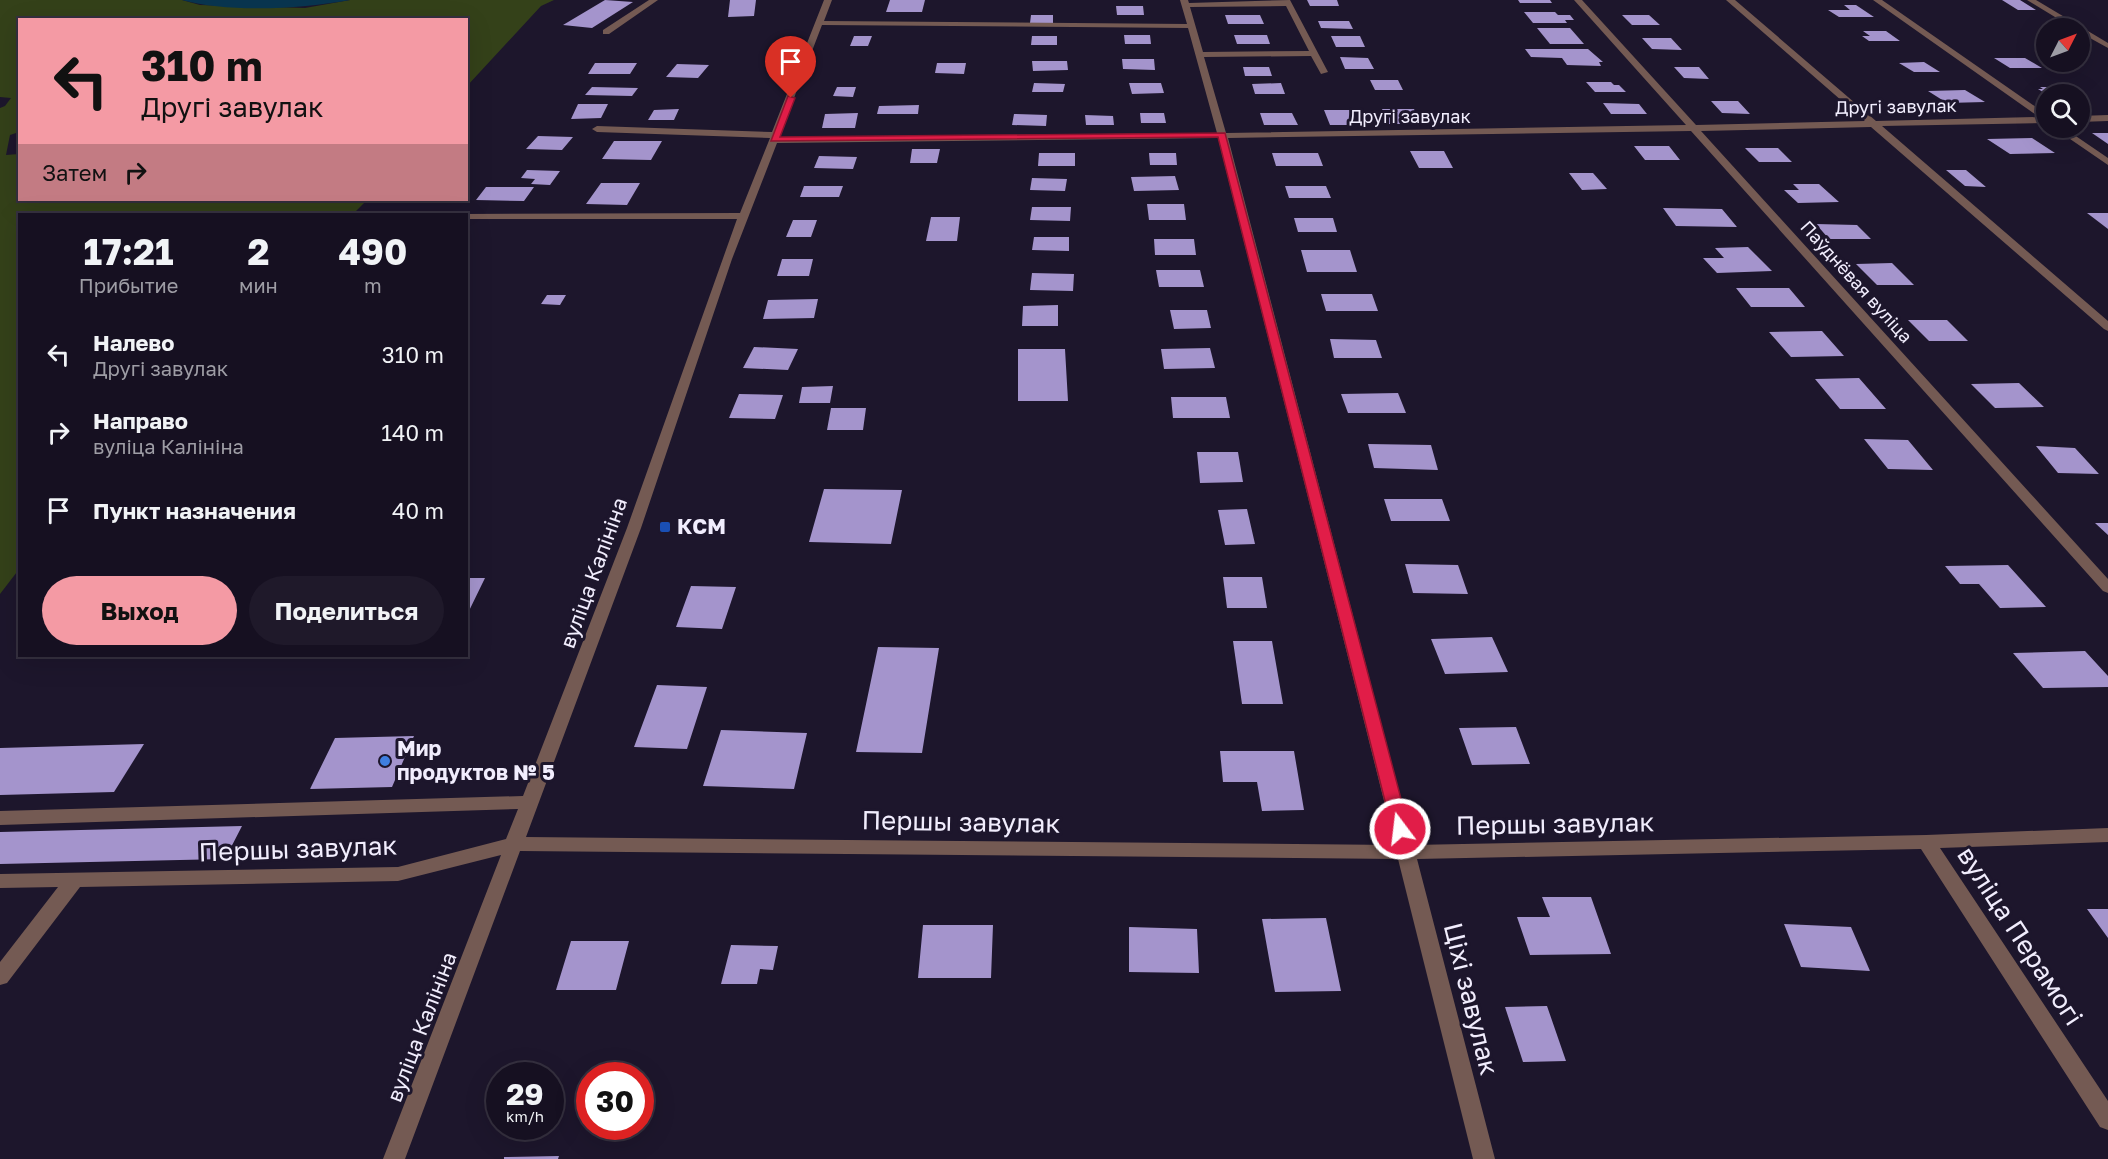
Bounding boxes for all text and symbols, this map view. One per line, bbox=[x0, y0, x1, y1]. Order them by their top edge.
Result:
north arrow bbox=[2036, 18, 2090, 72]
map controls bbox=[2036, 18, 2090, 138]
pin bbox=[765, 36, 816, 98]
text: 310 m bbox=[141, 40, 263, 90]
icon: left bbox=[42, 42, 120, 120]
icon: arrive bbox=[774, 45, 807, 78]
button: search bbox=[2036, 84, 2090, 138]
text: Другі завулак bbox=[141, 91, 324, 123]
street label: Другі завулак bbox=[1835, 94, 1957, 118]
street label: Другі завулак bbox=[1349, 105, 1471, 127]
icon: right bbox=[119, 156, 152, 189]
text: Затем bbox=[42, 159, 107, 186]
street label: Паўднёвая вуліца bbox=[1796, 216, 1917, 347]
text: 17:21 bbox=[83, 230, 174, 273]
text: 2 bbox=[247, 230, 269, 273]
text: 490 bbox=[339, 230, 407, 273]
text: Прибытие bbox=[79, 273, 178, 297]
text: мин bbox=[239, 273, 278, 297]
text: m bbox=[364, 273, 382, 297]
text: Налево bbox=[93, 329, 175, 356]
icon: left bbox=[42, 338, 75, 371]
text: 310 m bbox=[382, 341, 444, 368]
text: Другі завулак bbox=[93, 356, 228, 380]
text: Направо bbox=[93, 407, 188, 434]
icon: right bbox=[42, 416, 75, 449]
text: 140 m bbox=[381, 419, 444, 446]
text: вуліца Калініна bbox=[93, 434, 244, 458]
icon: arrive bbox=[42, 494, 75, 527]
street label: вуліца Калініна bbox=[554, 494, 632, 652]
text: Пункт назначения bbox=[93, 497, 296, 524]
text: 40 m bbox=[392, 497, 444, 524]
place label: КСМ bbox=[677, 513, 726, 539]
marker: КСМ bbox=[658, 520, 672, 534]
button: Выход bbox=[42, 576, 237, 645]
button: Поделиться bbox=[249, 576, 444, 645]
place label: Мир продуктов № 5 bbox=[397, 735, 555, 785]
marker: Мир продуктов № 5 bbox=[378, 754, 392, 768]
position arrow bbox=[1368, 797, 1432, 861]
street label: Першы завулак bbox=[861, 804, 1061, 839]
street label: Першы завулак bbox=[1455, 806, 1655, 841]
street label: Першы завулак bbox=[198, 830, 398, 867]
street label: вуліца Перамогі bbox=[1951, 841, 2090, 1031]
street label: Ціхі завулак bbox=[1438, 919, 1505, 1078]
street label: вуліца Калініна bbox=[381, 948, 462, 1105]
speed limit sign: 30 bbox=[576, 1062, 654, 1140]
text: 29 bbox=[506, 1076, 544, 1112]
text: km/h bbox=[506, 1107, 544, 1125]

